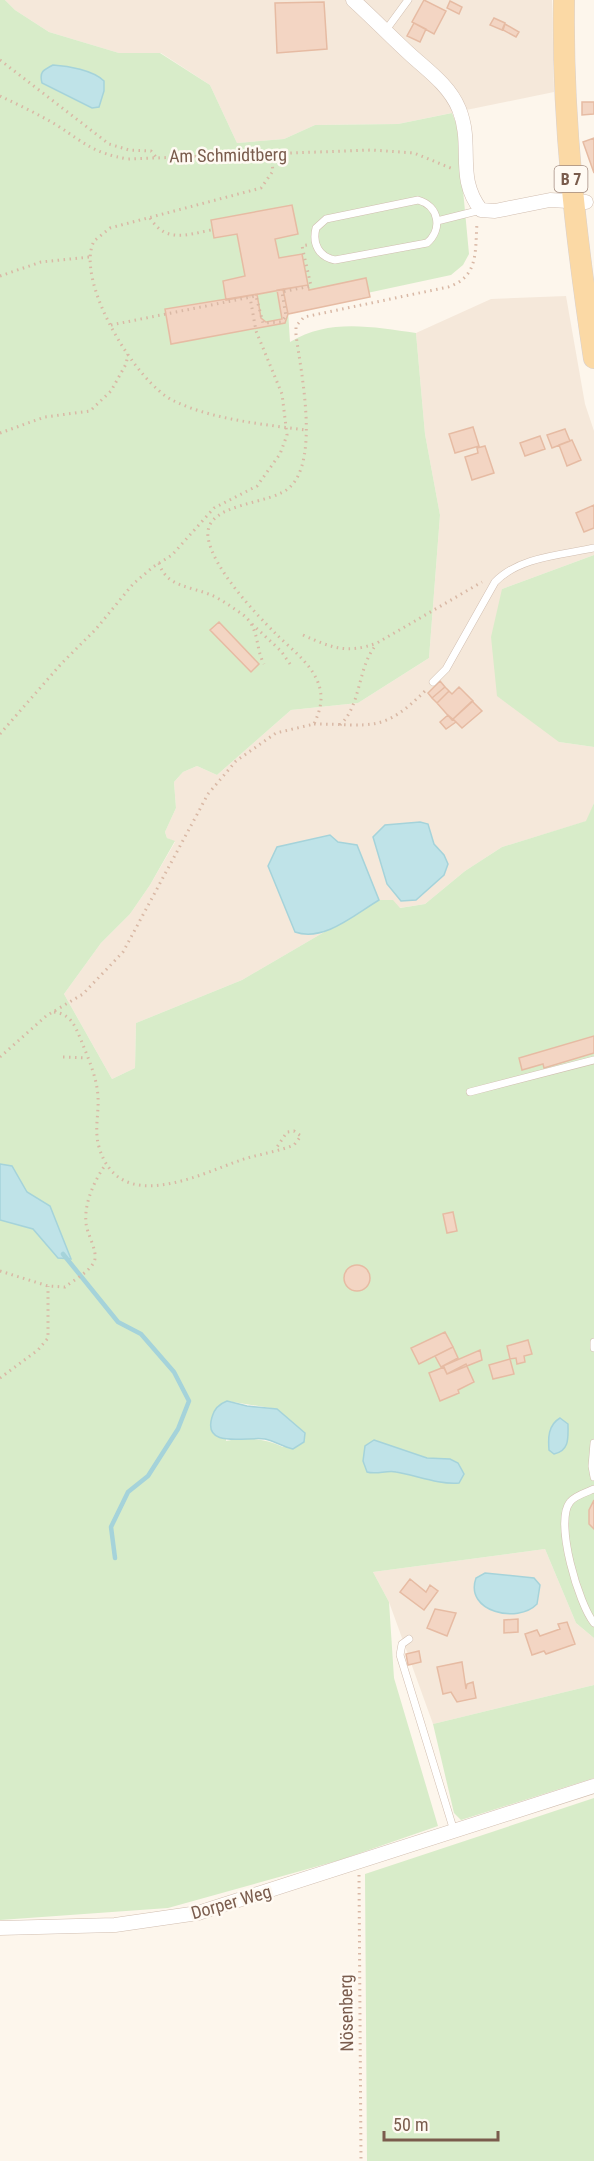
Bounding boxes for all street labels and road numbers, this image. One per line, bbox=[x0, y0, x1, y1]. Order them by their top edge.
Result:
street label: Am Schmidtberg bbox=[169, 143, 287, 167]
road number: B 7 bbox=[554, 166, 588, 192]
street label: Dorper Weg bbox=[188, 1881, 274, 1923]
street label: Nösenberg bbox=[335, 1974, 357, 2052]

